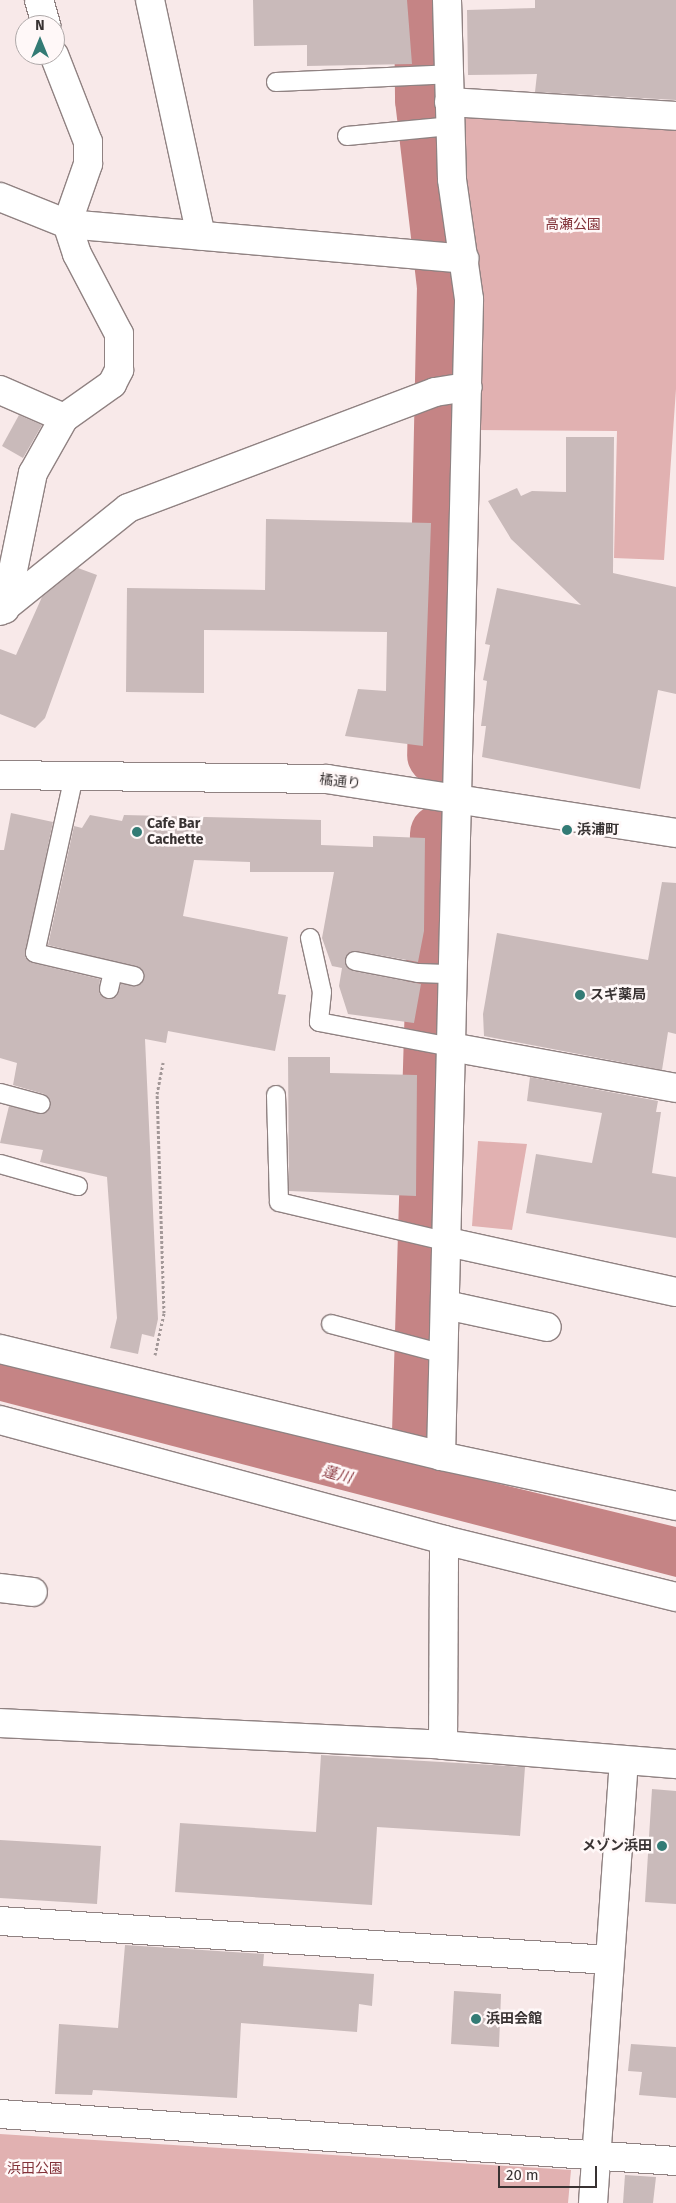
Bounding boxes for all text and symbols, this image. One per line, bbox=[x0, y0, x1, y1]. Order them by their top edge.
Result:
north arrow bbox=[15, 15, 65, 65]
text: N bbox=[35, 17, 45, 34]
park label: 高瀬公園 bbox=[545, 217, 601, 233]
street label: 橘通り bbox=[318, 771, 362, 793]
place label: Cafe Bar Cachette bbox=[147, 816, 203, 849]
place label: 浜浦町 bbox=[577, 822, 619, 838]
marker: 浜浦町 bbox=[561, 824, 573, 836]
marker: Cafe Bar Cachette bbox=[131, 826, 143, 838]
place label: スギ薬局 bbox=[590, 987, 646, 1003]
marker: スギ薬局 bbox=[574, 989, 586, 1001]
water label: 蓬川 bbox=[320, 1462, 354, 1488]
place label: メゾン浜田 bbox=[582, 1838, 652, 1854]
marker: メゾン浜田 bbox=[656, 1840, 668, 1852]
place label: 浜田会館 bbox=[486, 2011, 542, 2027]
marker: 浜田会館 bbox=[470, 2013, 482, 2025]
scale bar bbox=[501, 2156, 600, 2188]
park label: 浜田公園 bbox=[7, 2161, 63, 2177]
text: 20 m bbox=[506, 2166, 539, 2184]

